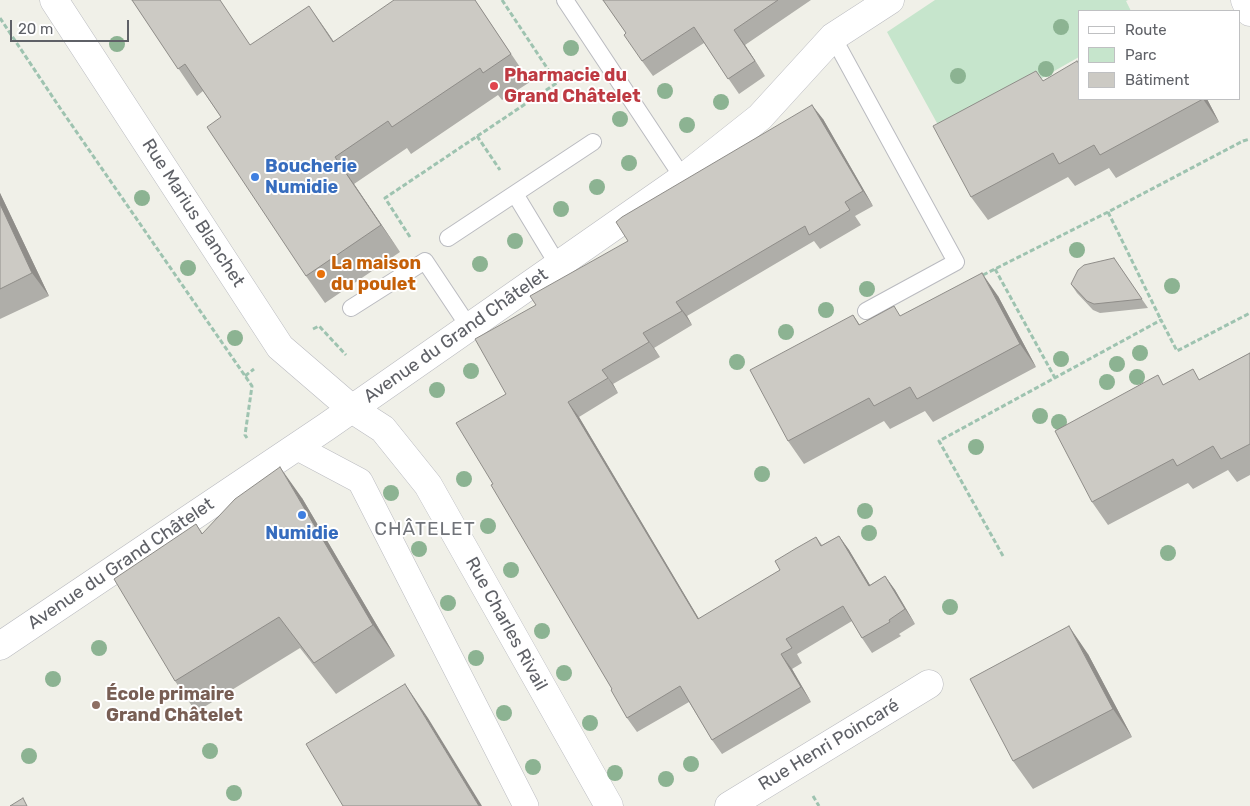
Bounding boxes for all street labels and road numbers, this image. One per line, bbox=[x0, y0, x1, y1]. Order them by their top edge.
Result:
street label: Rue Marius Blanchet bbox=[137, 135, 249, 291]
street label: Avenue du Grand Châtelet bbox=[360, 264, 552, 408]
street label: Avenue du Grand Châtelet bbox=[24, 494, 218, 634]
street label: Rue Charles Rivail bbox=[460, 553, 552, 695]
street label: Rue Henri Poincaré bbox=[755, 694, 903, 796]

